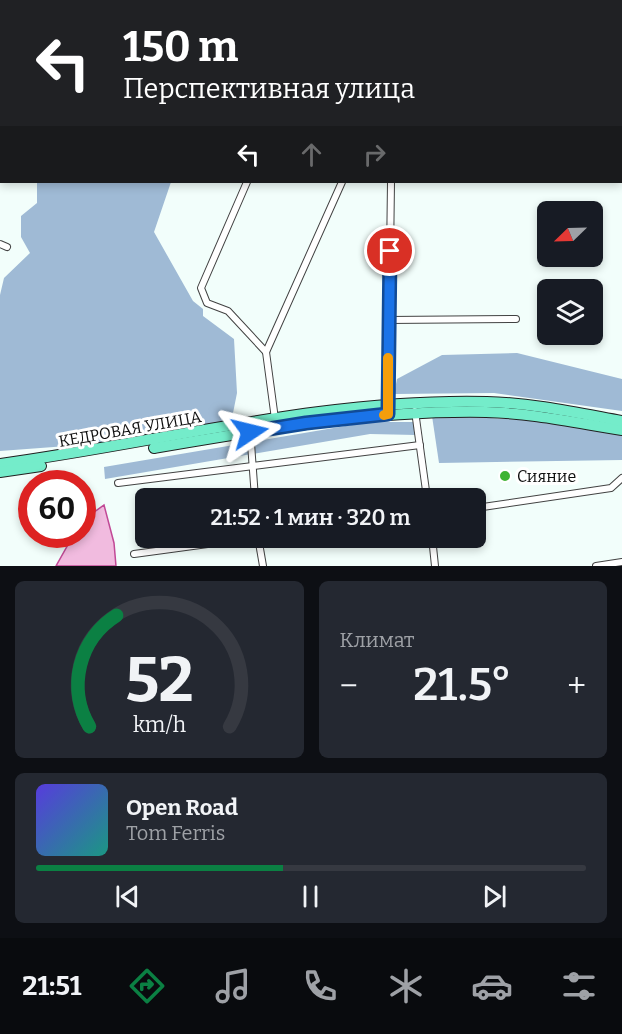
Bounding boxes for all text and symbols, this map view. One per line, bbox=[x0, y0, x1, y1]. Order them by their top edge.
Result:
text: 150 m bbox=[123, 22, 238, 72]
icon: left bbox=[24, 24, 102, 102]
text: Перспективная улица bbox=[123, 73, 415, 105]
icon: left bbox=[232, 138, 265, 171]
icon: ahead bbox=[295, 138, 328, 171]
icon: right bbox=[358, 138, 391, 171]
north arrow bbox=[537, 201, 603, 267]
map controls bbox=[537, 201, 603, 345]
pin bbox=[364, 225, 415, 276]
icon: arrive bbox=[373, 234, 406, 267]
button: layers bbox=[537, 279, 603, 345]
position arrow bbox=[218, 400, 282, 464]
street label: КЕДРОВАЯ УЛИЦА bbox=[57, 407, 204, 451]
place label: Сияние bbox=[517, 467, 576, 486]
marker: Сияние bbox=[498, 469, 512, 483]
speed limit sign: 60 bbox=[18, 470, 96, 548]
text: 21:52 · 1 мин · 320 m bbox=[210, 504, 411, 531]
text: Климат bbox=[340, 628, 414, 652]
text: 52 bbox=[125, 643, 193, 718]
text: 21.5° bbox=[413, 658, 512, 712]
text: − bbox=[340, 666, 358, 706]
text: + bbox=[567, 666, 586, 706]
text: km/h bbox=[133, 712, 186, 738]
text: Open Road bbox=[126, 794, 238, 821]
text: Tom Ferris bbox=[126, 821, 225, 845]
icon: previous bbox=[111, 880, 144, 913]
icon: pause bbox=[294, 880, 327, 913]
icon: next bbox=[478, 880, 511, 913]
icon: directions bbox=[126, 965, 168, 1007]
icon: music bbox=[212, 965, 254, 1007]
icon: phone bbox=[299, 965, 341, 1007]
icon: climate bbox=[385, 965, 427, 1007]
icon: car bbox=[471, 965, 513, 1007]
icon: filters bbox=[558, 965, 600, 1007]
text: 21:51 bbox=[22, 970, 81, 1002]

